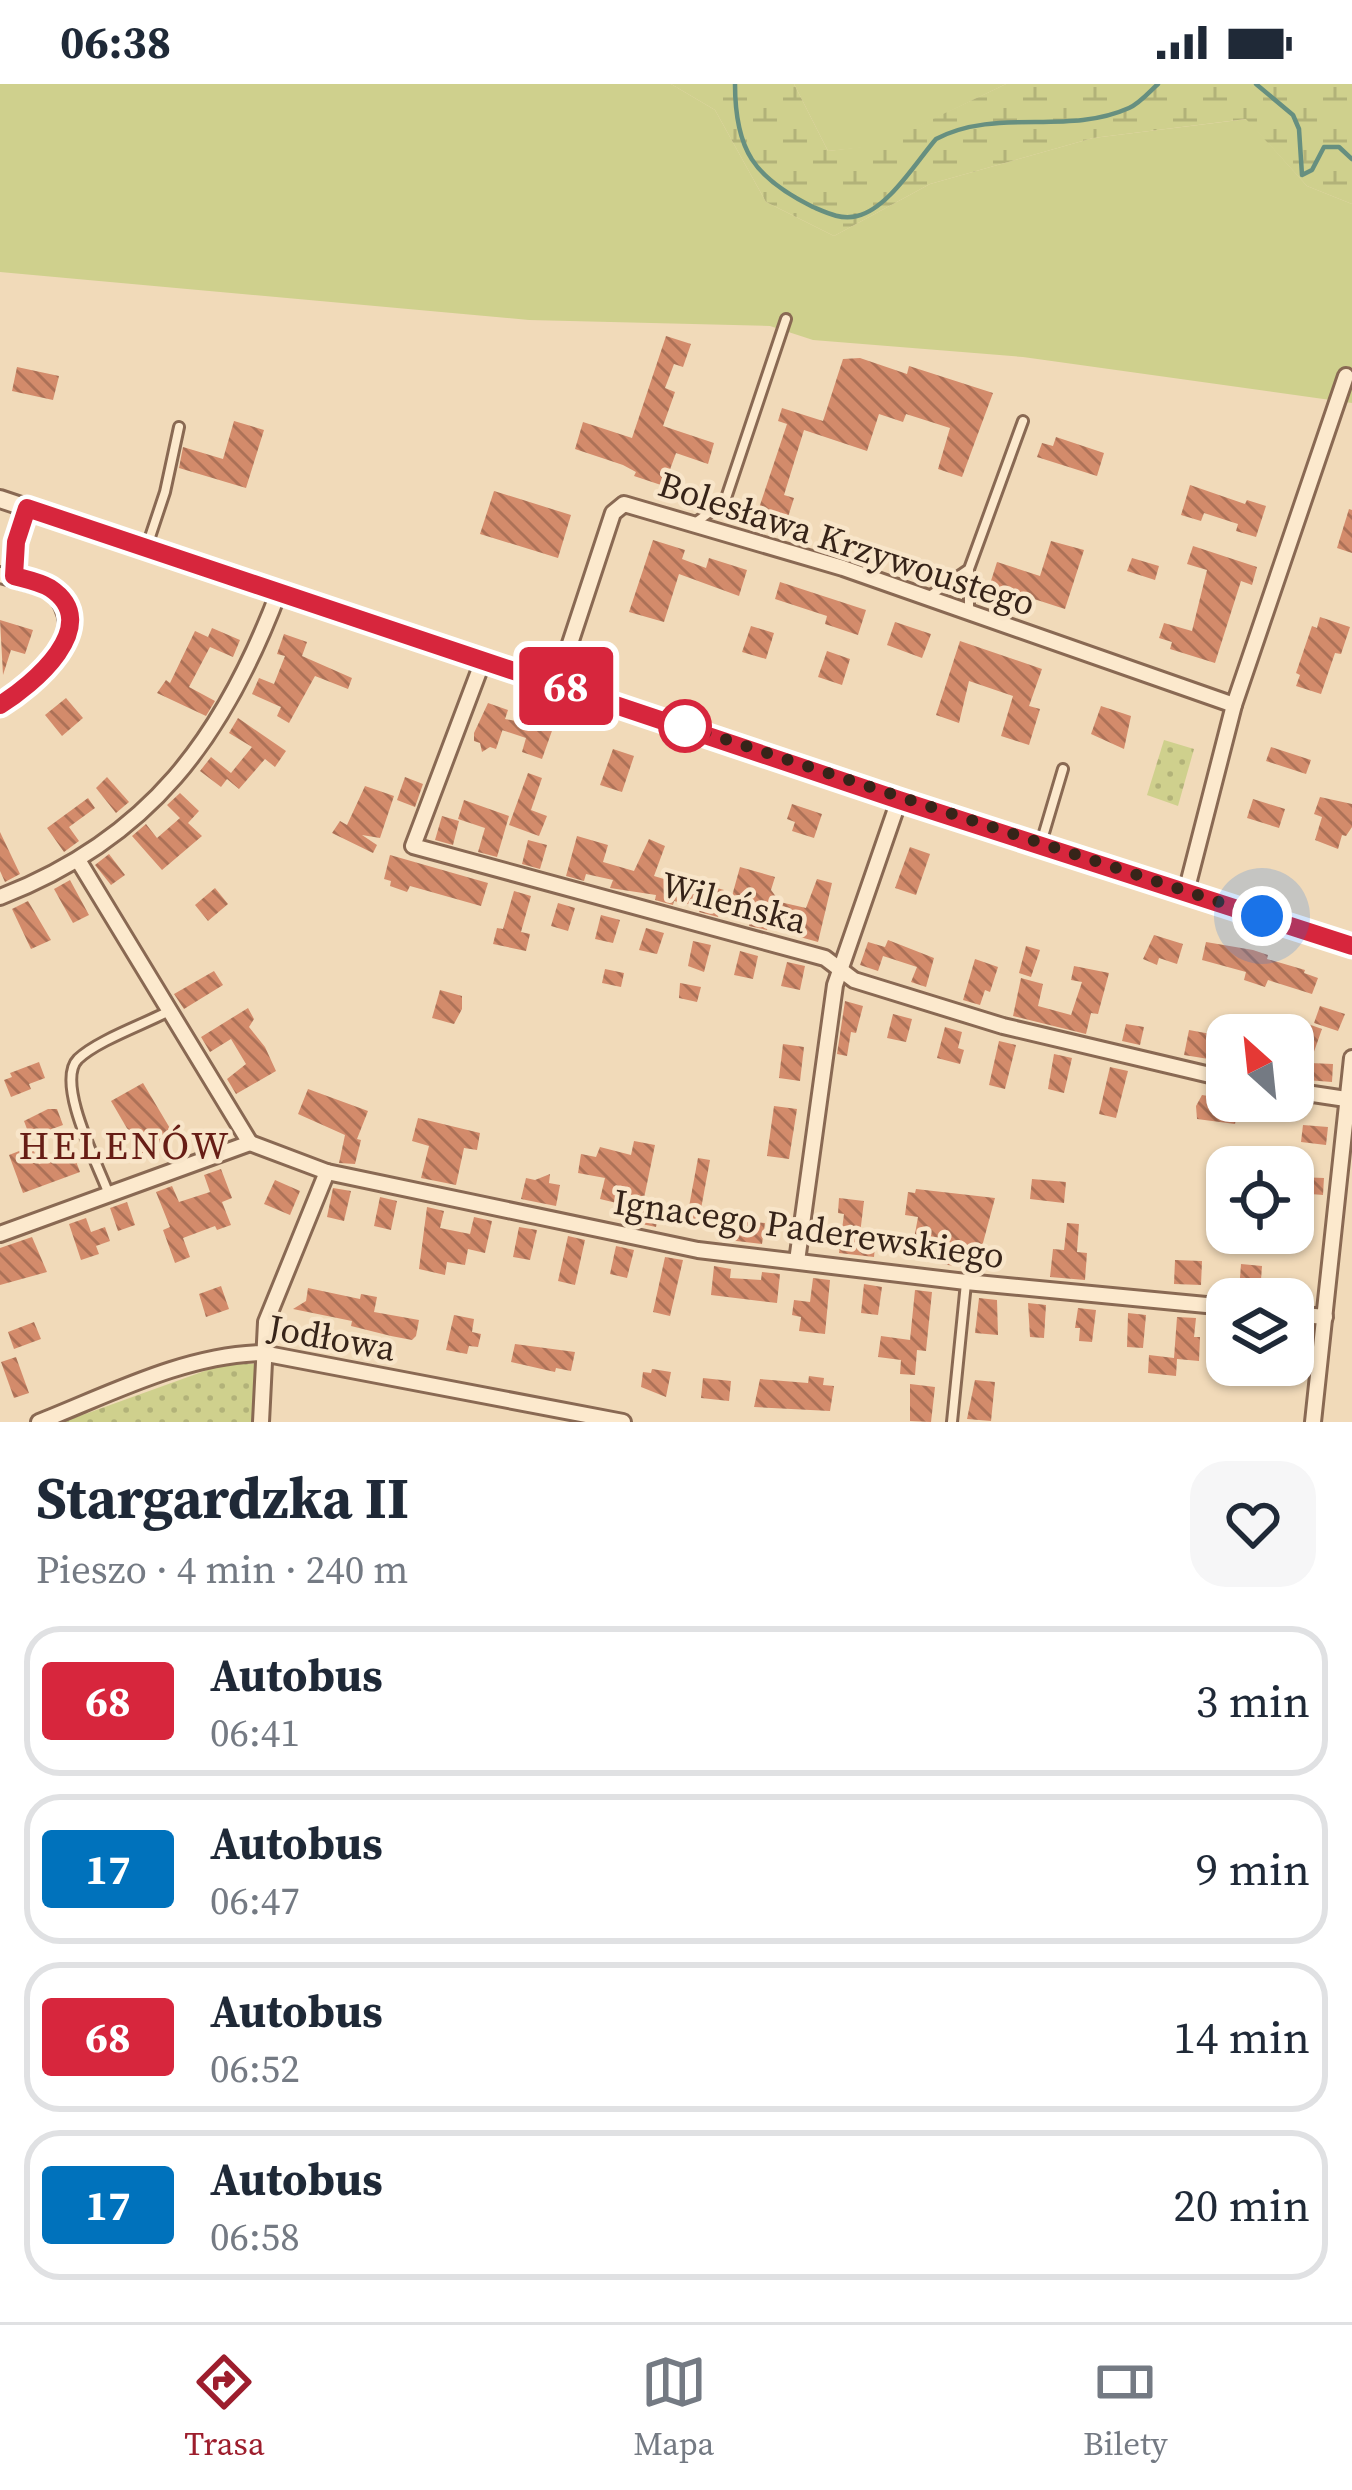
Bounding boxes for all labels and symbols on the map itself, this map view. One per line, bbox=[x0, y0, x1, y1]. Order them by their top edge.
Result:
street label: Bolesława Krzywoustego bbox=[652, 459, 1041, 628]
line badge: 68 bbox=[512, 647, 620, 725]
unlabelled marker bbox=[660, 701, 710, 751]
street label: Wileńska bbox=[656, 860, 813, 946]
your location bbox=[1232, 886, 1292, 946]
north arrow bbox=[1206, 1014, 1314, 1122]
district label: HELENÓW bbox=[18, 1119, 232, 1172]
street label: Ignacego Paderewskiego bbox=[610, 1177, 1008, 1280]
street label: Jodłowa bbox=[263, 1302, 400, 1373]

